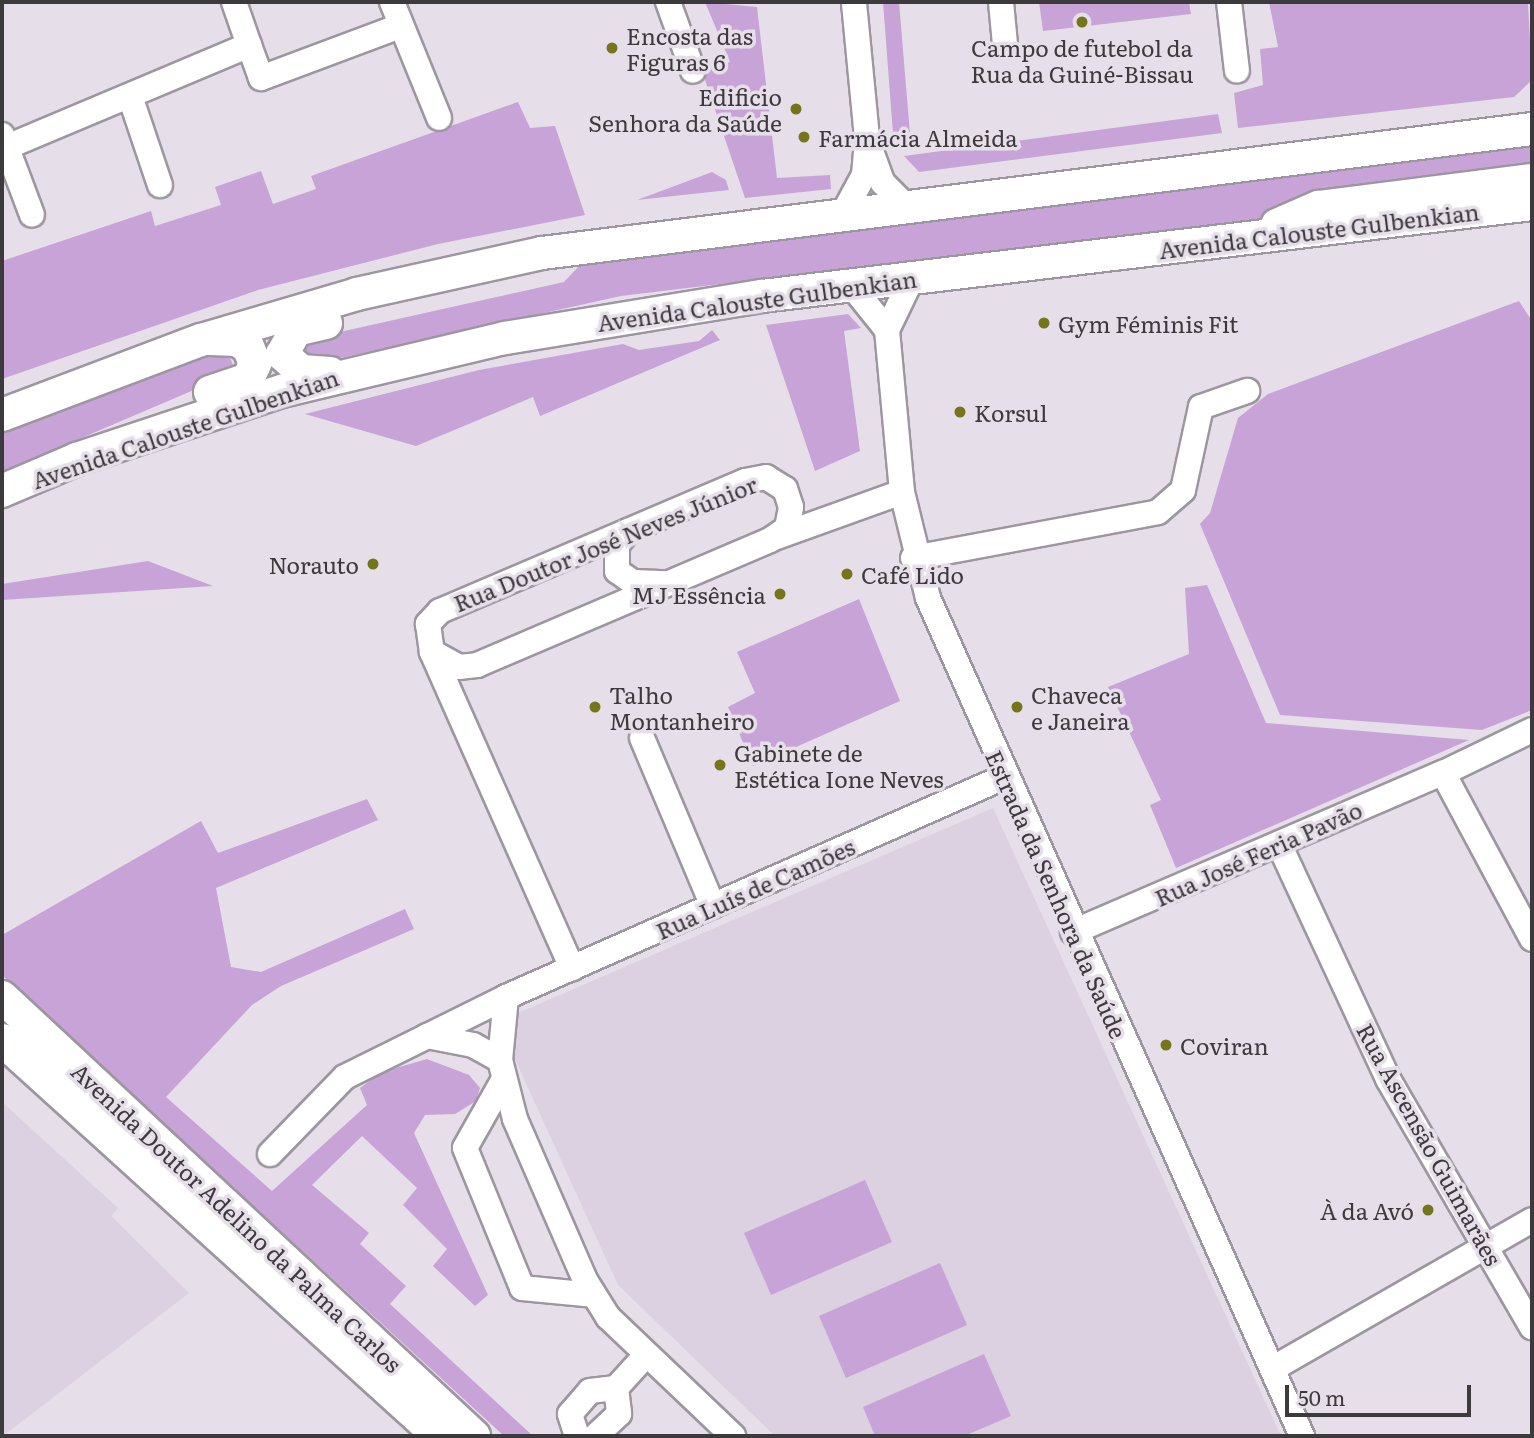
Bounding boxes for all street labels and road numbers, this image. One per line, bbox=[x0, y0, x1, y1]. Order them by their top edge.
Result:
street label: Avenida Calouste Gulbenkian bbox=[1157, 197, 1481, 263]
street label: Avenida Calouste Gulbenkian bbox=[595, 264, 919, 336]
street label: Avenida Calouste Gulbenkian bbox=[28, 362, 342, 494]
street label: Rua Doutor José Neves Júnior bbox=[449, 469, 761, 617]
street label: Estrada da Senhora da Saúde bbox=[981, 746, 1133, 1042]
street label: Rua José Feria Pavão bbox=[1150, 795, 1366, 911]
street label: Rua Luís de Camões bbox=[651, 832, 859, 944]
street label: Rua Ascensão Guimarães bbox=[1352, 1018, 1508, 1270]
street label: Avenida Doutor Adelino da Palma Carlos bbox=[66, 1057, 408, 1377]

